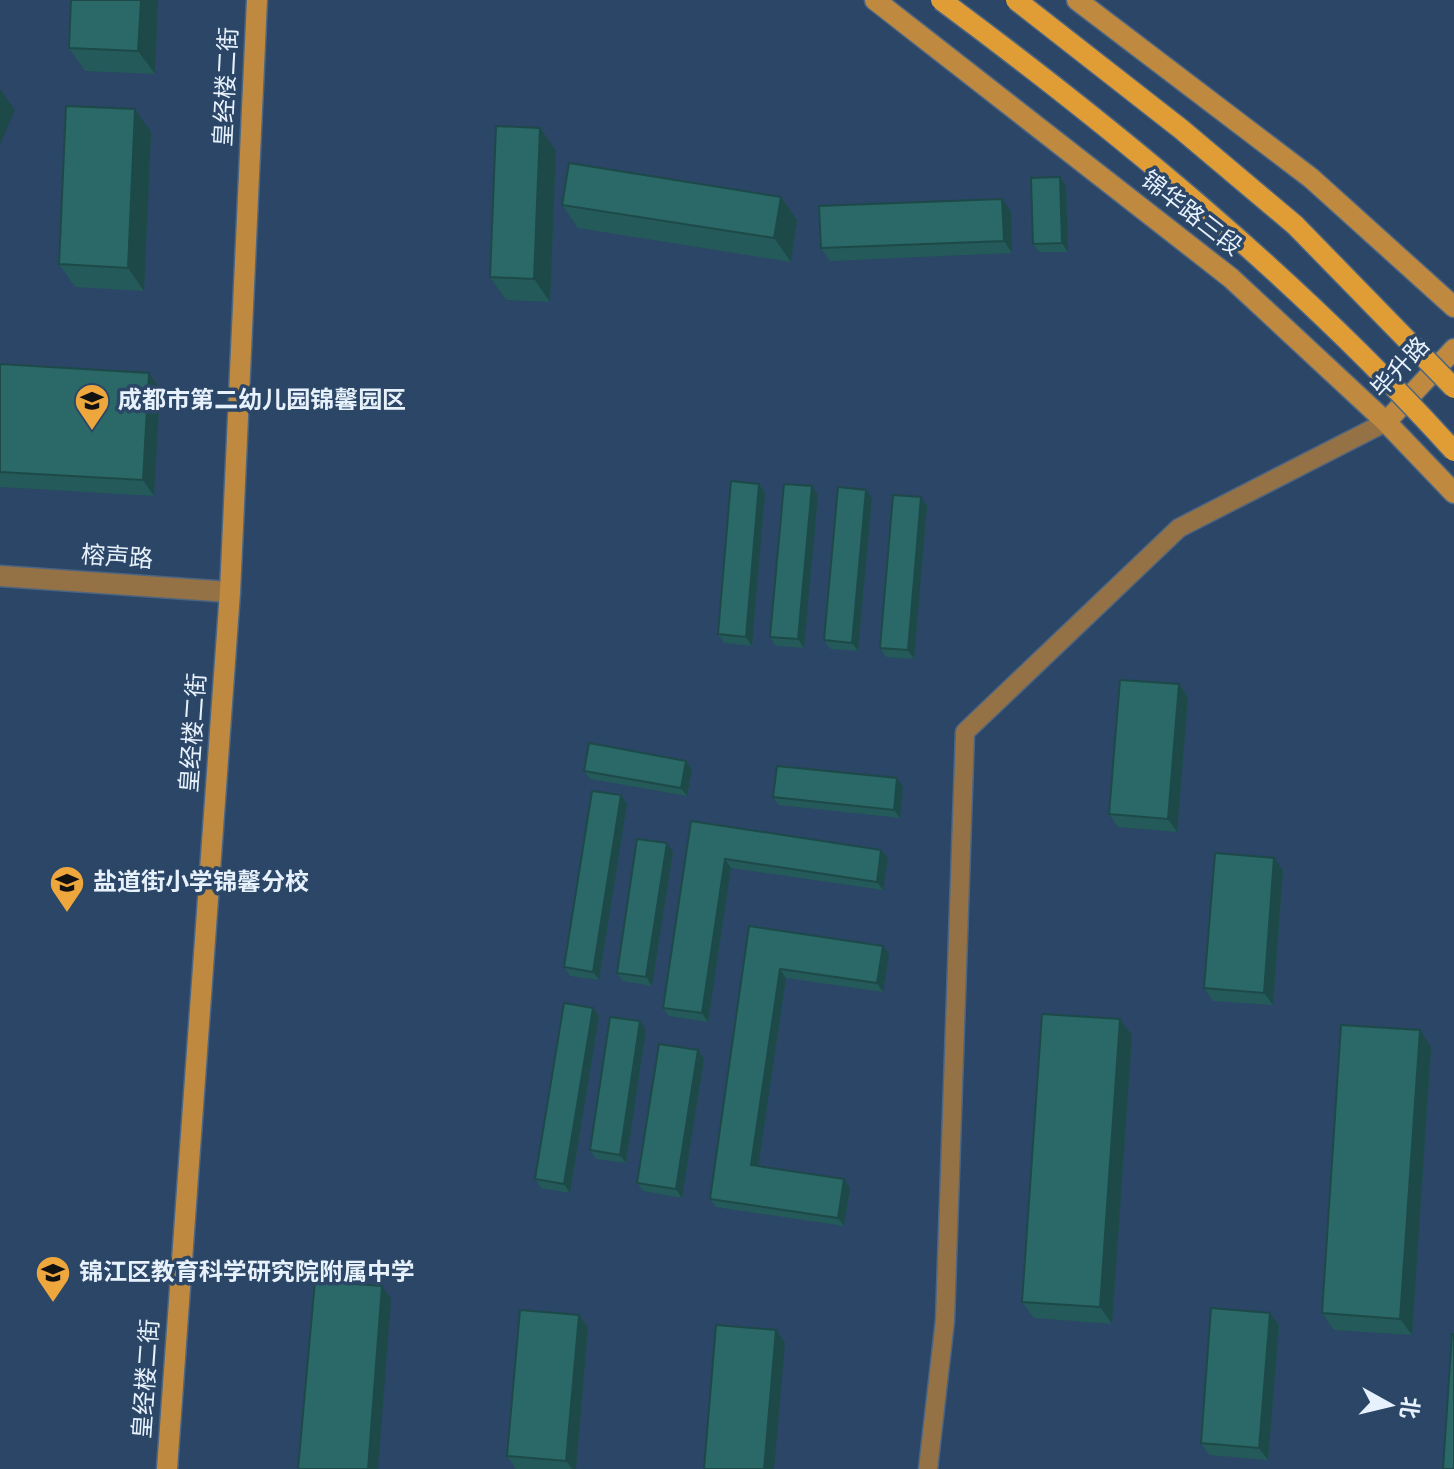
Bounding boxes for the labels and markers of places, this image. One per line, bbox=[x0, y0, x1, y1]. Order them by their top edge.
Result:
school or university icon: 成都市第二幼儿园锦馨园区 bbox=[73, 382, 111, 432]
place label: 成都市第二幼儿园锦馨园区 bbox=[118, 387, 406, 413]
school or university icon: 盐道街小学锦馨分校 bbox=[48, 864, 86, 914]
place label: 盐道街小学锦馨分校 bbox=[93, 869, 309, 895]
school or university icon: 锦江区教育科学研究院附属中学 bbox=[34, 1254, 72, 1304]
place label: 锦江区教育科学研究院附属中学 bbox=[79, 1259, 415, 1285]

